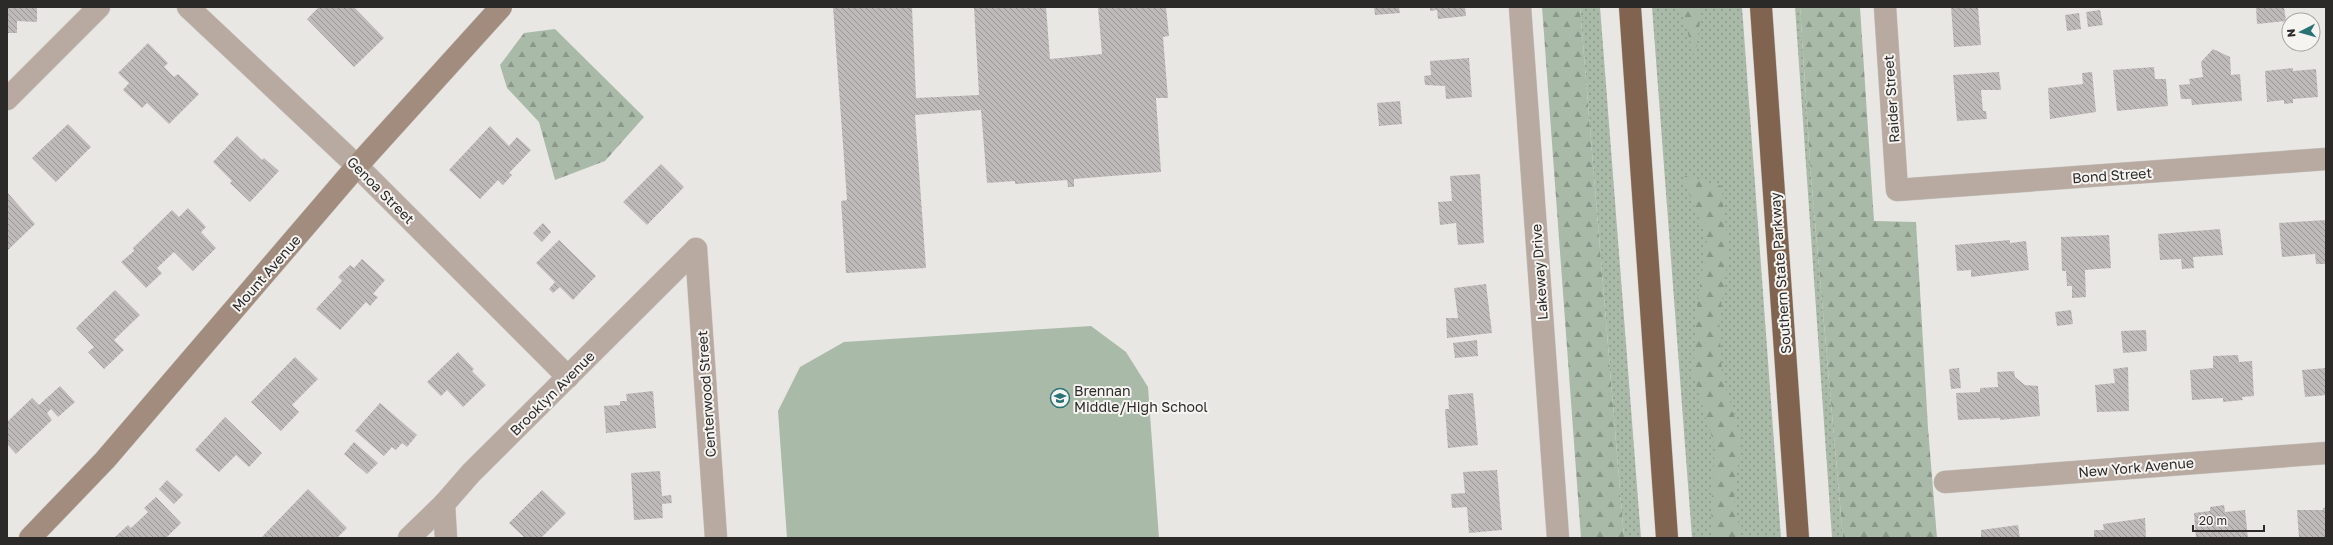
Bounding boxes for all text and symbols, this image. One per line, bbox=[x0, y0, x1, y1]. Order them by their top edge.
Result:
north arrow bbox=[2281, 12, 2321, 52]
text: N bbox=[2284, 28, 2297, 38]
street label: Raider Street bbox=[1879, 54, 1903, 144]
street label: Genoa Street bbox=[344, 153, 418, 227]
street label: Bond Street bbox=[2072, 164, 2152, 186]
street label: Southern State Parkway bbox=[1766, 191, 1794, 354]
street label: Lakeway Drive bbox=[1527, 223, 1551, 321]
street label: Mount Avenue bbox=[228, 231, 304, 315]
street label: Centerwood Street bbox=[693, 330, 719, 458]
street label: Brooklyn Avenue bbox=[506, 347, 598, 439]
place label: Brennan Middle/High School bbox=[1074, 382, 1208, 415]
school or university icon: Brennan Middle/High School bbox=[1049, 387, 1071, 409]
street label: New York Avenue bbox=[2077, 453, 2195, 481]
scale bar bbox=[2193, 507, 2264, 533]
text: 20 m bbox=[2199, 513, 2227, 528]

